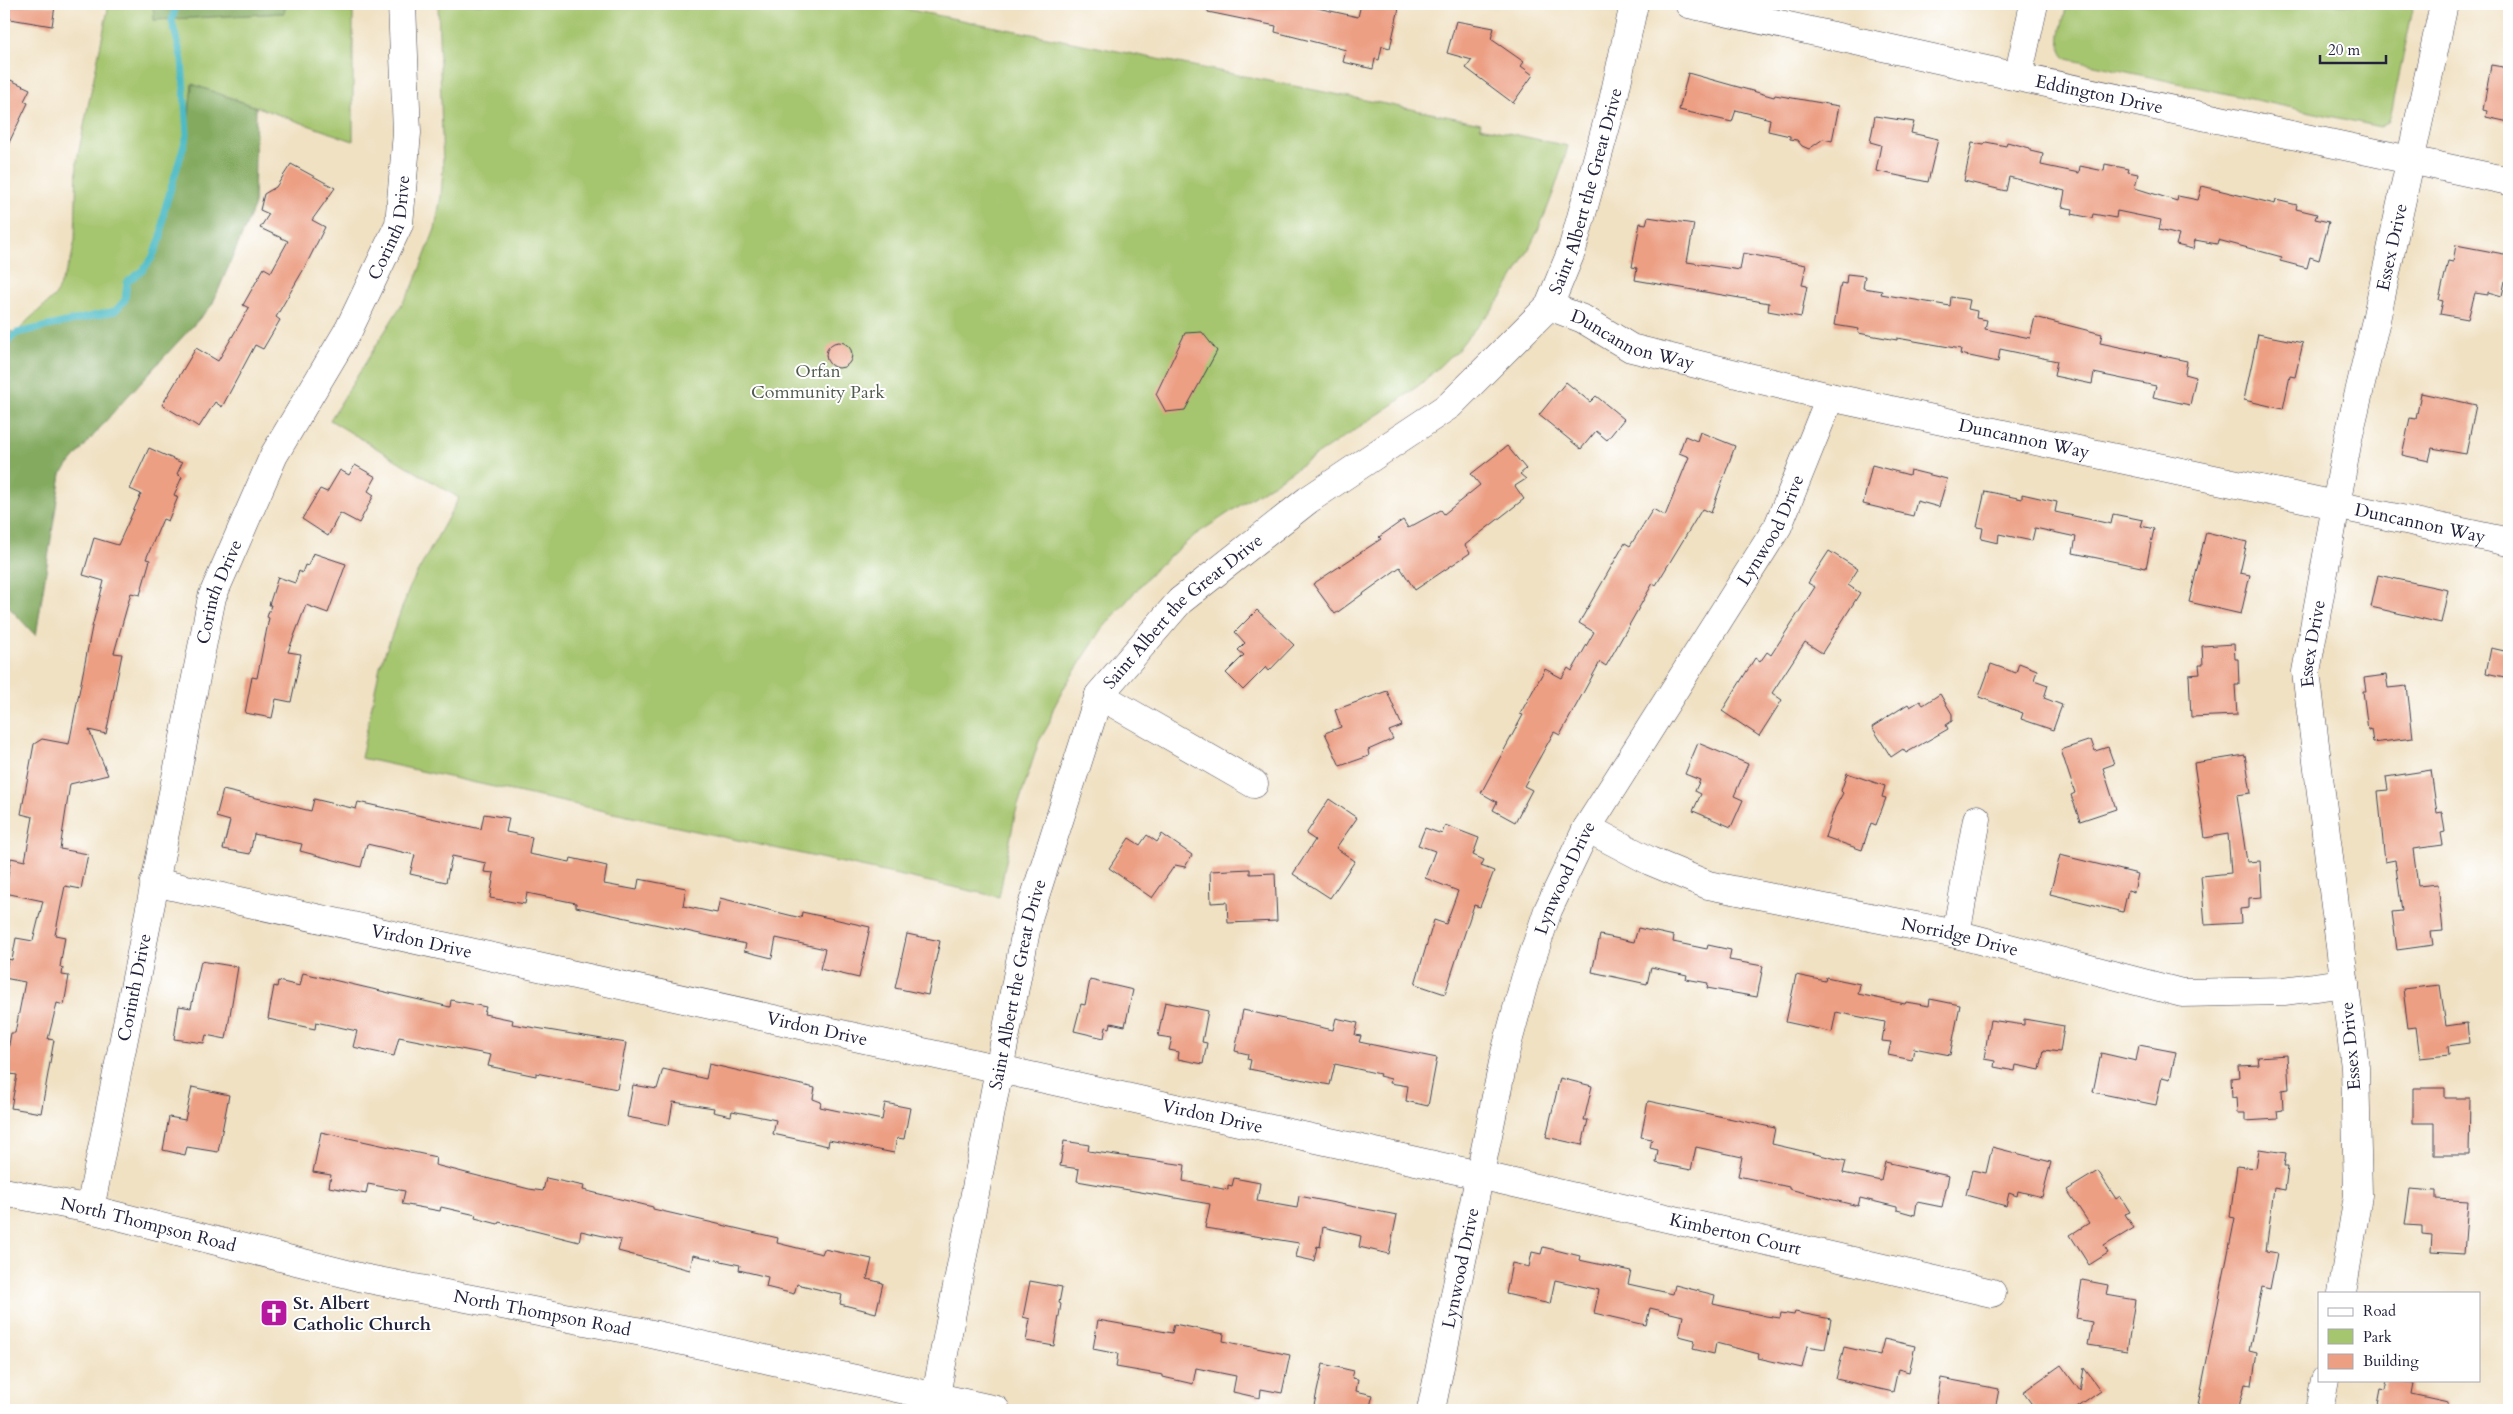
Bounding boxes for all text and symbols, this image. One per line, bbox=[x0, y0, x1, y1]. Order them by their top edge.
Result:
scale bar bbox=[2320, 32, 2387, 64]
text: 20 m bbox=[2328, 40, 2360, 60]
street label: Eddington Drive bbox=[2033, 69, 2165, 120]
street label: Saint Albert the Great Drive bbox=[1543, 86, 1628, 298]
street label: Corinth Drive bbox=[362, 174, 416, 284]
street label: Essex Drive bbox=[2370, 201, 2413, 293]
street label: Duncannon Way bbox=[1567, 303, 1698, 376]
park label: Orfan Community Park bbox=[751, 359, 885, 405]
street label: Duncannon Way bbox=[1956, 412, 2092, 465]
street label: Lynwood Drive bbox=[1731, 471, 1810, 590]
street label: Duncannon Way bbox=[2353, 497, 2488, 549]
street label: Saint Albert the Great Drive bbox=[1097, 528, 1268, 694]
street label: Corinth Drive bbox=[190, 536, 248, 646]
street label: Essex Drive bbox=[2293, 598, 2331, 689]
street label: Lynwood Drive bbox=[1528, 816, 1601, 938]
street label: Saint Albert the Great Drive bbox=[983, 876, 1052, 1092]
street label: Norridge Drive bbox=[1899, 911, 2021, 962]
street label: Virdon Drive bbox=[369, 918, 474, 964]
street label: Corinth Drive bbox=[111, 931, 157, 1043]
street label: Essex Drive bbox=[2335, 1001, 2367, 1091]
street label: Virdon Drive bbox=[764, 1005, 870, 1052]
street label: Virdon Drive bbox=[1160, 1093, 1265, 1139]
street label: North Thompson Road bbox=[58, 1191, 239, 1258]
street label: Lynwood Drive bbox=[1436, 1205, 1485, 1331]
street label: Kimberton Court bbox=[1667, 1207, 1804, 1261]
street label: North Thompson Road bbox=[452, 1283, 634, 1342]
place label: St. Albert Catholic Church bbox=[293, 1291, 431, 1337]
legend bbox=[2318, 1292, 2480, 1382]
church icon: St. Albert Catholic Church bbox=[259, 1298, 289, 1328]
text: Road bbox=[2363, 1301, 2396, 1321]
text: Park bbox=[2363, 1327, 2392, 1347]
text: Building bbox=[2363, 1351, 2419, 1371]

